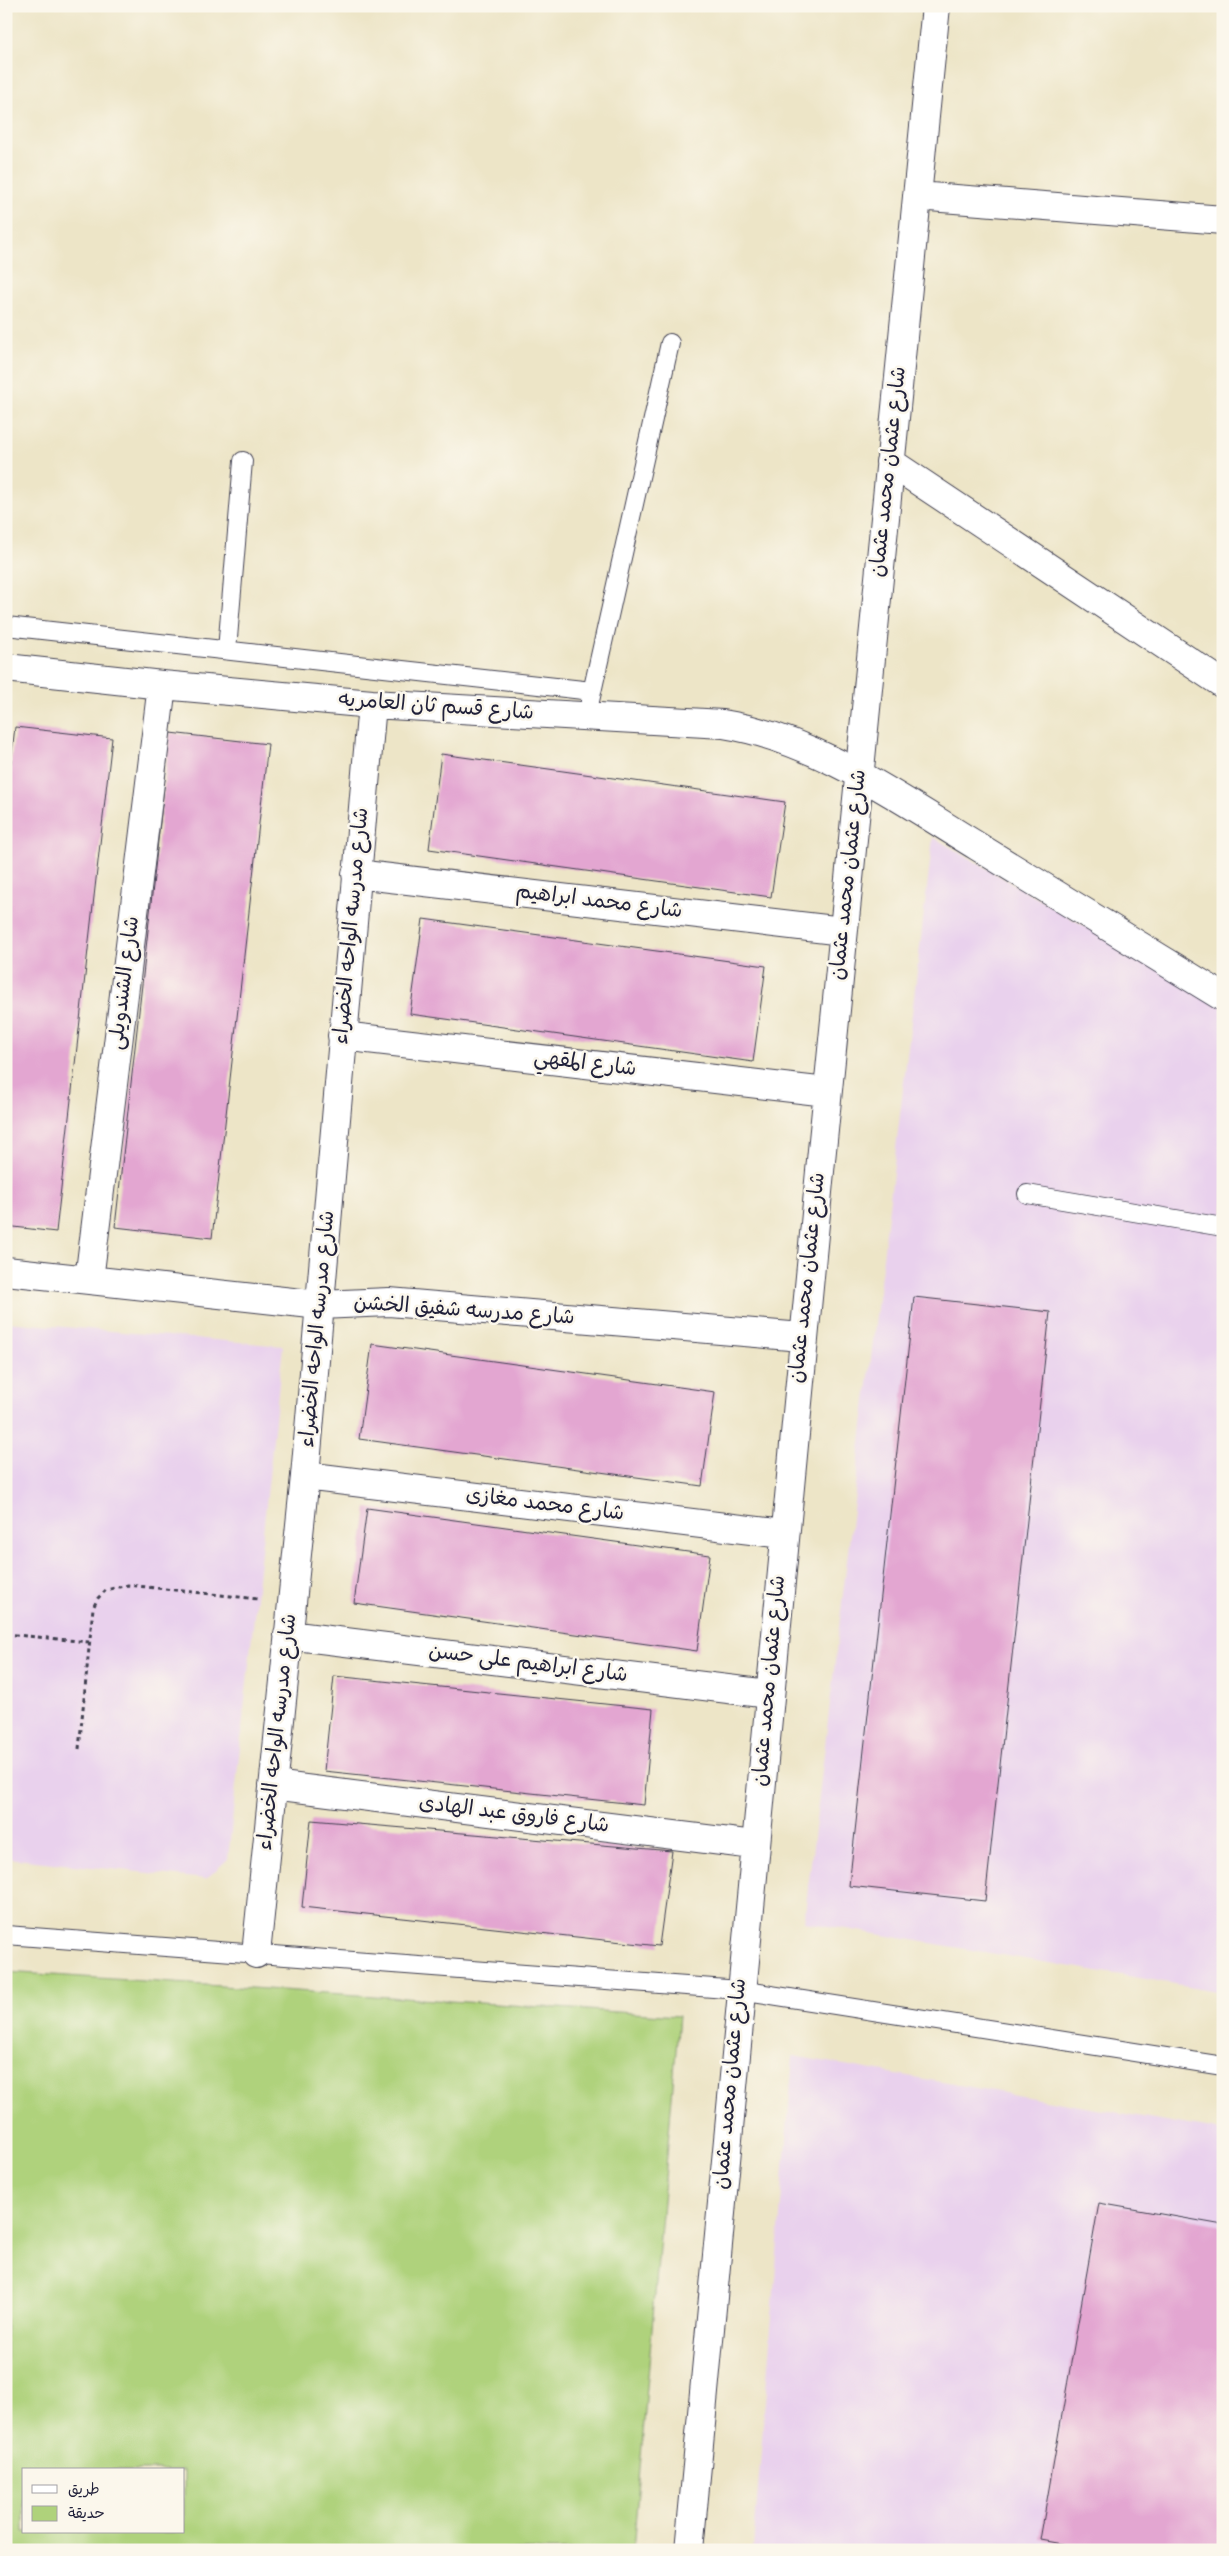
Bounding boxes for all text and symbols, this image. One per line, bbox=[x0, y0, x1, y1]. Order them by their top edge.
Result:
street label: شارع عثمان محمد عثمان bbox=[863, 365, 915, 579]
street label: شارع قسم ثان العامريه bbox=[337, 685, 535, 729]
street label: شارع عثمان محمد عثمان bbox=[823, 768, 875, 982]
street label: شارع مدرسه الواحه الخضراء bbox=[327, 806, 377, 1046]
street label: شارع محمد ابراهيم bbox=[514, 877, 684, 927]
street label: شارع الشندويلى bbox=[102, 914, 148, 1052]
street label: شارع المقهي bbox=[532, 1043, 638, 1087]
street label: شارع عثمان محمد عثمان bbox=[782, 1171, 834, 1385]
street label: شارع مدرسه الواحه الخضراء bbox=[293, 1209, 343, 1449]
street label: شارع مدرسه شفيق الخشن bbox=[352, 1288, 576, 1334]
street label: شارع محمد مغازى bbox=[464, 1480, 626, 1530]
street label: شارع عثمان محمد عثمان bbox=[746, 1574, 794, 1788]
street label: شارع مدرسه الواحه الخضراء bbox=[251, 1612, 305, 1852]
street label: شارع ابراهيم على حسن bbox=[427, 1637, 629, 1691]
street label: شارع فاروق عبد الهادى bbox=[417, 1788, 611, 1842]
street label: شارع عثمان محمد عثمان bbox=[707, 1977, 755, 2191]
legend bbox=[22, 2468, 185, 2534]
text: طريق bbox=[68, 2479, 100, 2501]
text: حديقة bbox=[68, 2503, 105, 2525]

